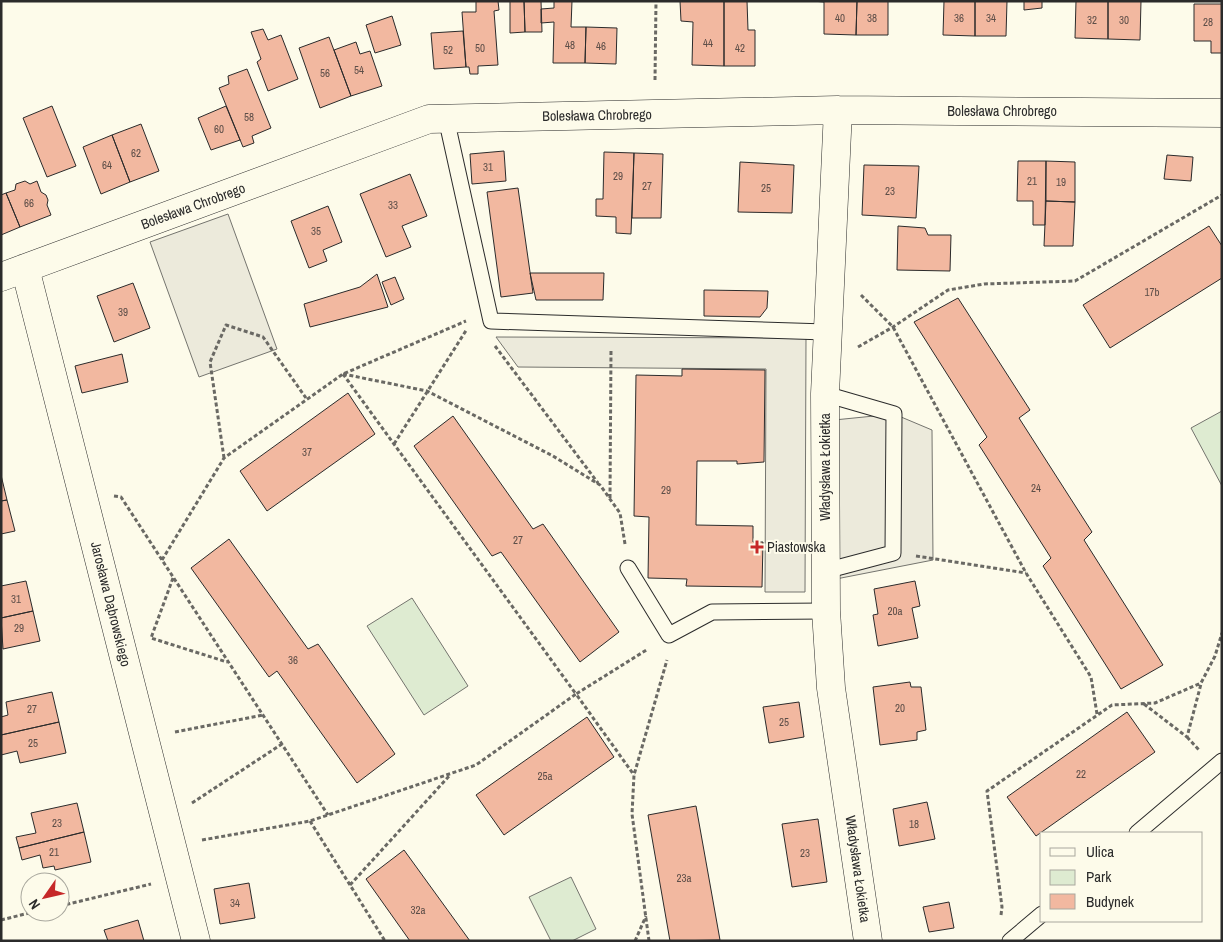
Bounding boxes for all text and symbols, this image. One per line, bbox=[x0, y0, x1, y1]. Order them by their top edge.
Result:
house number: 40 bbox=[835, 11, 845, 25]
house number: 38 bbox=[867, 11, 877, 25]
house number: 36 bbox=[954, 11, 964, 25]
house number: 34 bbox=[986, 11, 996, 25]
house number: 32 bbox=[1087, 13, 1097, 27]
house number: 30 bbox=[1119, 13, 1129, 27]
house number: 28 bbox=[1203, 15, 1213, 29]
house number: 44 bbox=[703, 36, 713, 50]
house number: 48 bbox=[565, 38, 575, 52]
house number: 46 bbox=[596, 39, 606, 53]
house number: 50 bbox=[475, 41, 485, 55]
house number: 42 bbox=[735, 41, 745, 55]
house number: 52 bbox=[443, 43, 453, 57]
house number: 54 bbox=[354, 63, 364, 77]
house number: 56 bbox=[320, 66, 330, 80]
street label: Bolesława Chrobrego bbox=[947, 102, 1057, 120]
street label: Bolesława Chrobrego bbox=[542, 105, 652, 125]
house number: 58 bbox=[244, 110, 254, 124]
house number: 60 bbox=[214, 122, 224, 136]
house number: 62 bbox=[131, 146, 141, 160]
house number: 64 bbox=[102, 158, 112, 172]
house number: 31 bbox=[483, 160, 493, 174]
house number: 29 bbox=[613, 169, 623, 183]
house number: 21 bbox=[1027, 174, 1037, 188]
house number: 19 bbox=[1056, 175, 1066, 189]
street label: Bolesława Chrobrego bbox=[138, 179, 248, 233]
house number: 27 bbox=[642, 179, 652, 193]
house number: 25 bbox=[761, 181, 771, 195]
house number: 23 bbox=[885, 184, 895, 198]
house number: 66 bbox=[24, 196, 34, 210]
house number: 33 bbox=[388, 198, 398, 212]
house number: 35 bbox=[311, 224, 321, 238]
house number: 17b bbox=[1144, 285, 1160, 299]
house number: 39 bbox=[118, 305, 128, 319]
street label: Władysława Łokietka bbox=[816, 412, 834, 521]
house number: 37 bbox=[302, 445, 312, 459]
house number: 24 bbox=[1031, 481, 1041, 495]
house number: 29 bbox=[661, 483, 671, 497]
house number: 27 bbox=[513, 533, 523, 547]
place label: Piastowska bbox=[767, 538, 826, 556]
street label: Jarosława Dąbrowskiego bbox=[87, 540, 135, 668]
marker: Piastowska bbox=[751, 541, 763, 553]
house number: 31 bbox=[11, 592, 21, 606]
house number: 20a bbox=[887, 604, 903, 618]
house number: 29 bbox=[14, 621, 24, 635]
house number: 36 bbox=[288, 653, 298, 667]
house number: 20 bbox=[895, 701, 905, 715]
house number: 27 bbox=[27, 702, 37, 716]
house number: 25 bbox=[779, 715, 789, 729]
house number: 25 bbox=[28, 736, 38, 750]
house number: 22 bbox=[1076, 767, 1086, 781]
house number: 25a bbox=[537, 769, 553, 783]
street label: Władysława Łokietka bbox=[842, 814, 875, 924]
house number: 23 bbox=[52, 816, 62, 830]
house number: 18 bbox=[909, 817, 919, 831]
legend bbox=[1040, 832, 1203, 922]
text: Ulica bbox=[1086, 841, 1114, 862]
house number: 21 bbox=[49, 845, 59, 859]
house number: 23 bbox=[800, 846, 810, 860]
text: Park bbox=[1086, 866, 1112, 887]
house number: 23a bbox=[676, 871, 692, 885]
north arrow bbox=[20, 872, 70, 922]
text: Budynek bbox=[1086, 891, 1135, 912]
text: N bbox=[24, 896, 44, 913]
house number: 34 bbox=[230, 896, 240, 910]
house number: 32a bbox=[410, 903, 426, 917]

